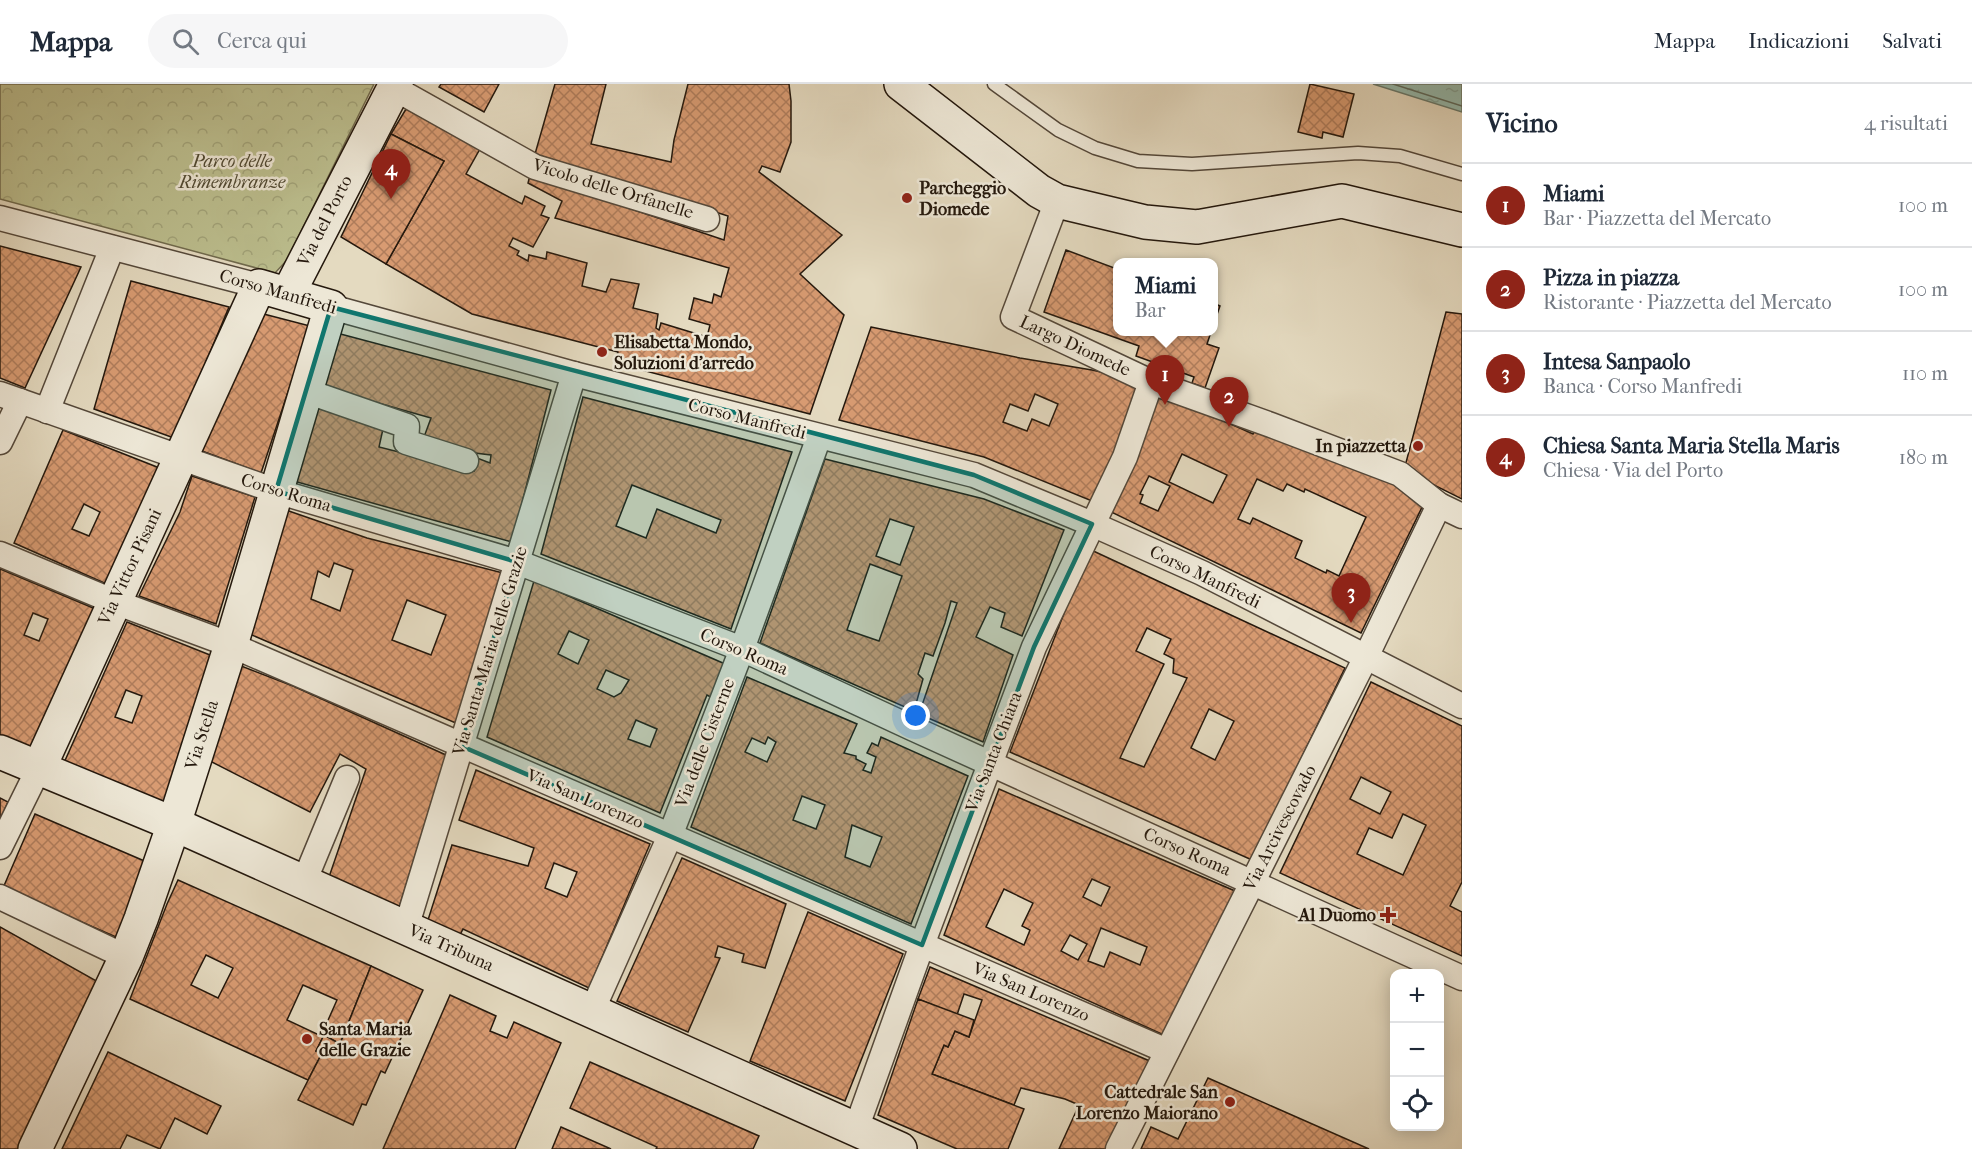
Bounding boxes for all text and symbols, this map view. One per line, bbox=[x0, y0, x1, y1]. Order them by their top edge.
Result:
search box bbox=[148, 14, 568, 68]
text: Mappa bbox=[30, 25, 112, 58]
icon: search bbox=[169, 25, 202, 58]
text: Cerca qui bbox=[217, 28, 307, 54]
text: Mappa bbox=[1654, 29, 1715, 53]
text: Indicazioni bbox=[1748, 29, 1849, 53]
text: Salvati bbox=[1882, 29, 1942, 53]
text: Vicino bbox=[1486, 108, 1558, 139]
text: 4 risultati bbox=[1864, 112, 1948, 135]
pin: 4 bbox=[372, 150, 410, 199]
park label: Parco delle Rimembranze bbox=[178, 151, 286, 193]
street label: Vicolo delle Orfanelle bbox=[529, 154, 696, 223]
street label: Via del Porto bbox=[293, 172, 357, 271]
place label: Parcheggio Diomede bbox=[919, 178, 1006, 220]
text: Miami bbox=[1543, 181, 1605, 207]
marker: Parcheggio Diomede bbox=[900, 191, 914, 205]
text: 1 bbox=[1502, 194, 1509, 217]
text: 100 m bbox=[1898, 194, 1948, 217]
text: Bar · Piazzetta del Mercato bbox=[1543, 207, 1771, 230]
popup bbox=[1113, 258, 1218, 336]
street label: Corso Manfredi bbox=[217, 265, 340, 319]
text: Pizza in piazza bbox=[1543, 265, 1679, 291]
text: Miami bbox=[1135, 273, 1196, 299]
text: 2 bbox=[1500, 278, 1511, 301]
text: 100 m bbox=[1898, 278, 1948, 301]
text: Ristorante · Piazzetta del Mercato bbox=[1543, 291, 1832, 314]
text: Bar bbox=[1135, 299, 1165, 322]
street label: Largo Diomede bbox=[1016, 311, 1134, 381]
place label: Elisabetta Mondo, Soluzioni d'arredo bbox=[614, 332, 754, 374]
marker: Elisabetta Mondo, Soluzioni d'arredo bbox=[595, 345, 609, 359]
text: Intesa Sanpaolo bbox=[1543, 349, 1690, 375]
pin: 1 bbox=[1146, 356, 1184, 405]
text: 3 bbox=[1501, 362, 1510, 385]
text: 110 m bbox=[1902, 362, 1948, 385]
text: Banca · Corso Manfredi bbox=[1543, 375, 1742, 398]
pin: 2 bbox=[1210, 378, 1248, 427]
street label: Corso Manfredi bbox=[686, 394, 809, 444]
text: Chiesa Santa Maria Stella Maris bbox=[1543, 433, 1840, 459]
place label: In piazzetta bbox=[1315, 436, 1407, 457]
marker: In piazzetta bbox=[1411, 439, 1425, 453]
text: 4 bbox=[1500, 446, 1511, 469]
text: 180 m bbox=[1899, 446, 1948, 469]
text: Chiesa · Via del Porto bbox=[1543, 459, 1723, 482]
street label: Corso Roma bbox=[238, 469, 334, 517]
street label: Via Vittor Pisani bbox=[93, 505, 166, 630]
street label: Corso Manfredi bbox=[1146, 541, 1265, 613]
street label: Via Santa Maria delle Grazie bbox=[448, 544, 532, 759]
pin: 3 bbox=[1332, 574, 1370, 623]
street label: Corso Roma bbox=[697, 624, 792, 680]
street label: Via delle Cisterne bbox=[670, 675, 739, 811]
street label: Via Santa Chiara bbox=[961, 688, 1027, 816]
street label: Via Stella bbox=[181, 697, 223, 773]
your location bbox=[901, 701, 930, 730]
street label: Via Arcivescovado bbox=[1239, 762, 1321, 895]
street label: Via San Lorenzo bbox=[522, 765, 647, 833]
street label: Corso Roma bbox=[1140, 823, 1235, 881]
place label: Al Duomo bbox=[1298, 905, 1376, 926]
marker: Al Duomo bbox=[1381, 908, 1395, 922]
street label: Via Tribuna bbox=[404, 919, 498, 976]
street label: Via San Lorenzo bbox=[968, 958, 1093, 1026]
map controls bbox=[1390, 969, 1444, 1131]
button: + bbox=[1390, 969, 1444, 1023]
place label: Santa Maria delle Grazie bbox=[319, 1019, 412, 1061]
button: − bbox=[1390, 1023, 1444, 1077]
marker: Santa Maria delle Grazie bbox=[300, 1032, 314, 1046]
button: locate bbox=[1390, 1077, 1444, 1131]
place label: Cattedrale San Lorenzo Maiorano bbox=[1076, 1082, 1219, 1124]
marker: Cattedrale San Lorenzo Maiorano bbox=[1223, 1095, 1237, 1109]

